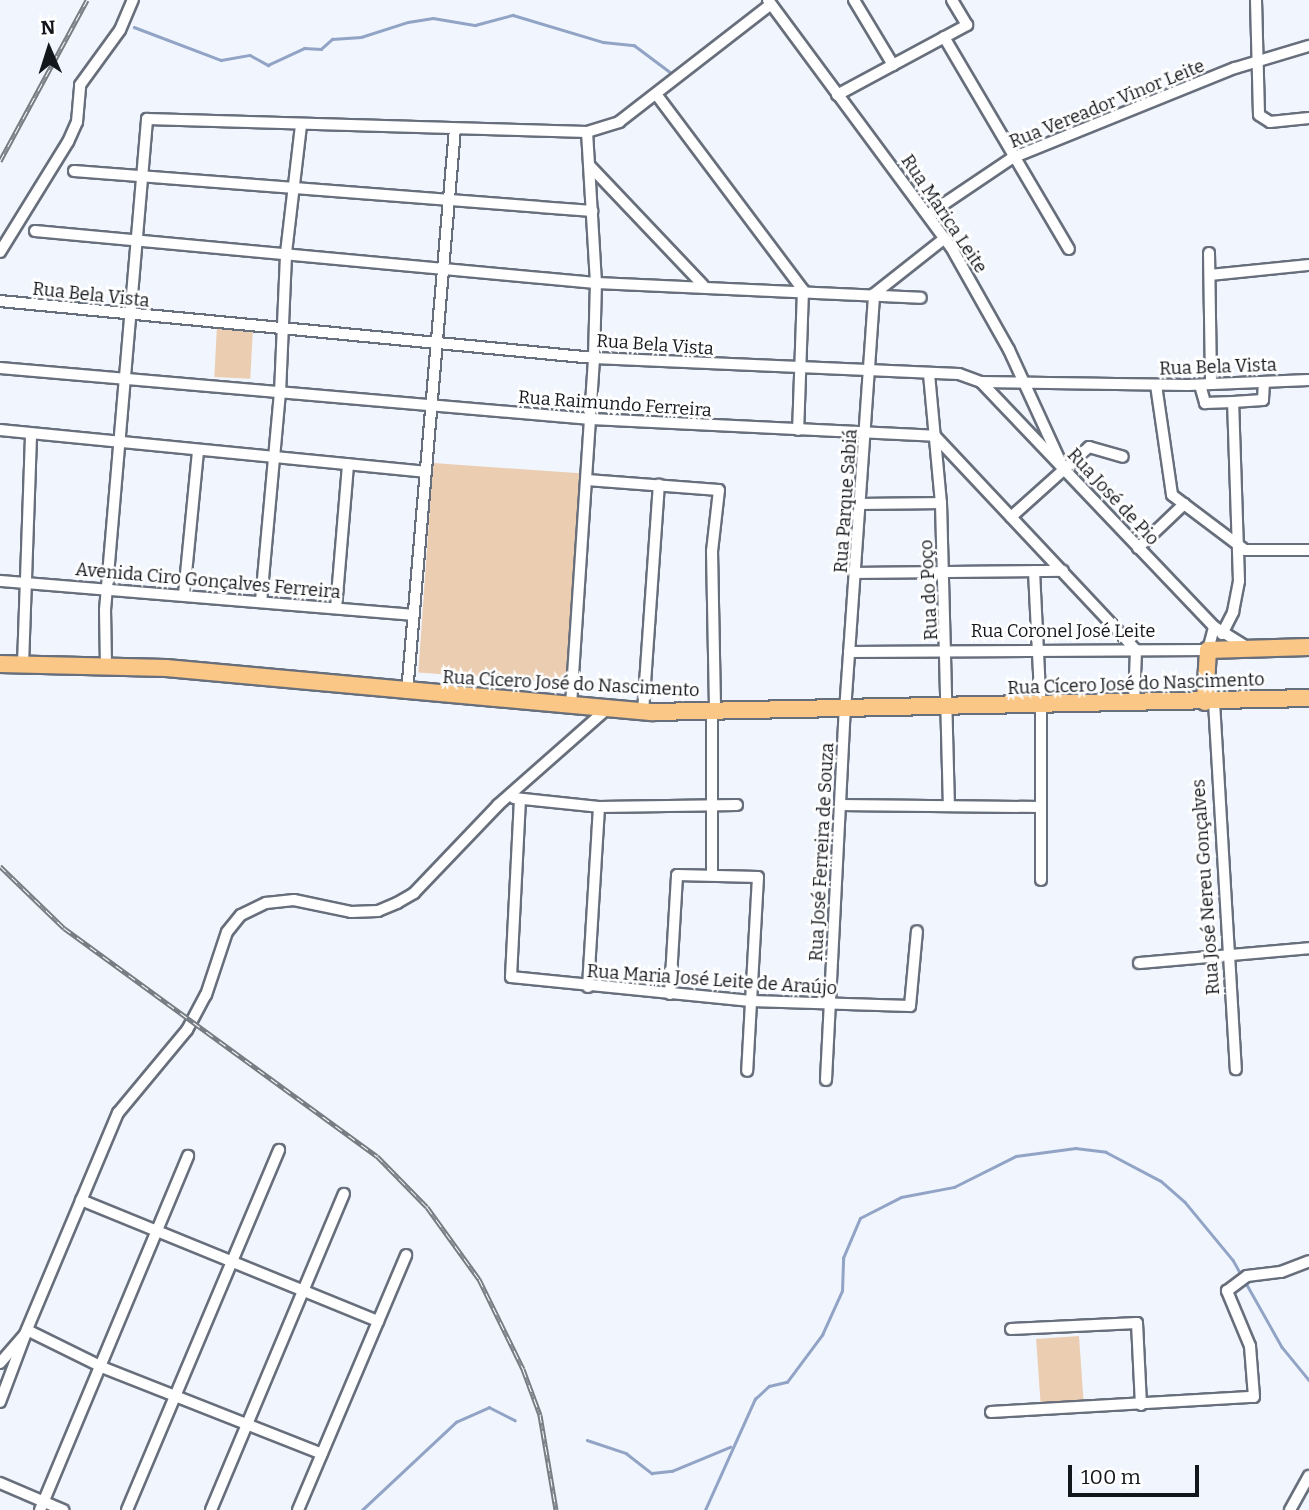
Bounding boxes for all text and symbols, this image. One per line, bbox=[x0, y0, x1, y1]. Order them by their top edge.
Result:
north arrow bbox=[14, 14, 84, 84]
text: N bbox=[40, 16, 56, 39]
street label: Rua Vereador Vinor Leite bbox=[1006, 55, 1208, 153]
street label: Rua Marica Leite bbox=[896, 151, 992, 277]
street label: Rua Bela Vista bbox=[31, 278, 151, 312]
street label: Rua Bela Vista bbox=[596, 330, 714, 360]
street label: Rua Bela Vista bbox=[1159, 354, 1277, 380]
street label: Rua Raimundo Ferreira bbox=[517, 386, 713, 422]
street label: Rua Parque Sabiá bbox=[830, 428, 862, 574]
street label: Rua José de Pio bbox=[1063, 444, 1163, 550]
street label: Rua do Poço bbox=[916, 539, 942, 641]
street label: Avenida Ciro Gonçalves Ferreira bbox=[75, 559, 341, 603]
street label: Rua Coronel José Leite bbox=[971, 620, 1155, 642]
street label: Rua Cícero José do Nascimento bbox=[442, 666, 700, 702]
street label: Rua Cícero José do Nascimento bbox=[1007, 669, 1265, 699]
street label: Rua José Ferreira de Souza bbox=[805, 742, 839, 962]
street label: Rua José Nereu Gonçalves bbox=[1188, 778, 1224, 996]
street label: Rua Maria José Leite de Araújo bbox=[586, 960, 838, 1000]
scale bar bbox=[1071, 1450, 1202, 1494]
text: 100 m bbox=[1081, 1464, 1141, 1490]

